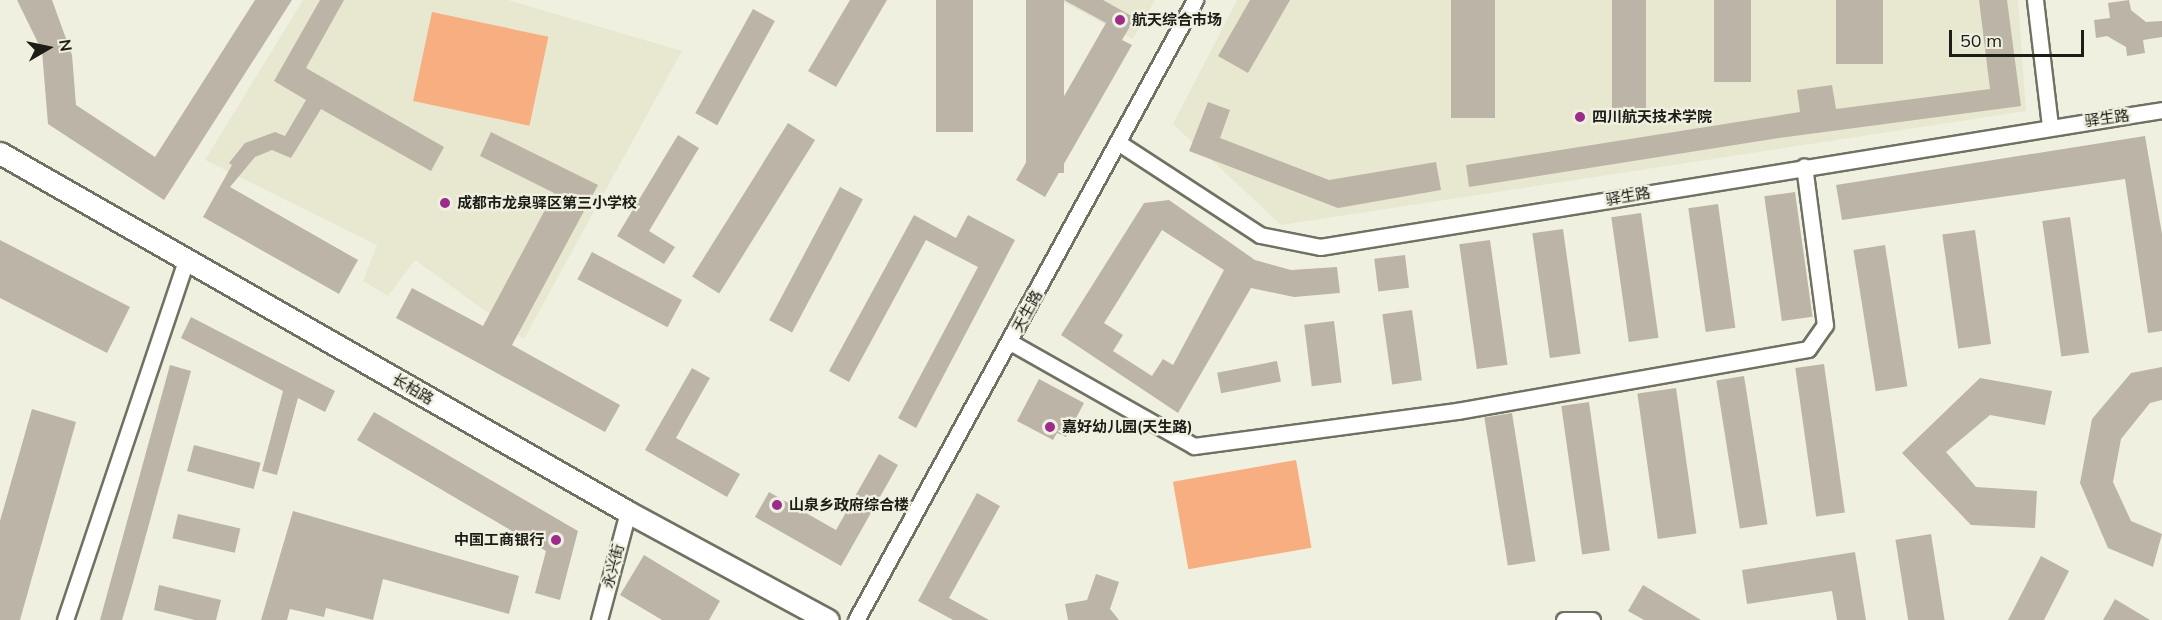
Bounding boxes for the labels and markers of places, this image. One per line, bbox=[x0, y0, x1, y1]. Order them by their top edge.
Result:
place label: 航天综合市场 bbox=[1132, 11, 1222, 29]
marker: 航天综合市场 bbox=[1113, 13, 1127, 27]
place label: 四川航天技术学院 bbox=[1592, 108, 1712, 126]
marker: 四川航天技术学院 bbox=[1573, 110, 1587, 124]
place label: 成都市龙泉驿区第三小学校 bbox=[457, 194, 637, 212]
marker: 成都市龙泉驿区第三小学校 bbox=[438, 196, 452, 210]
place label: 嘉好幼儿园(天生路) bbox=[1062, 418, 1193, 436]
marker: 嘉好幼儿园(天生路) bbox=[1043, 420, 1057, 434]
place label: 山泉乡政府综合楼 bbox=[789, 496, 909, 514]
marker: 山泉乡政府综合楼 bbox=[770, 498, 784, 512]
place label: 中国工商银行 bbox=[454, 531, 544, 549]
marker: 中国工商银行 bbox=[549, 533, 563, 547]

